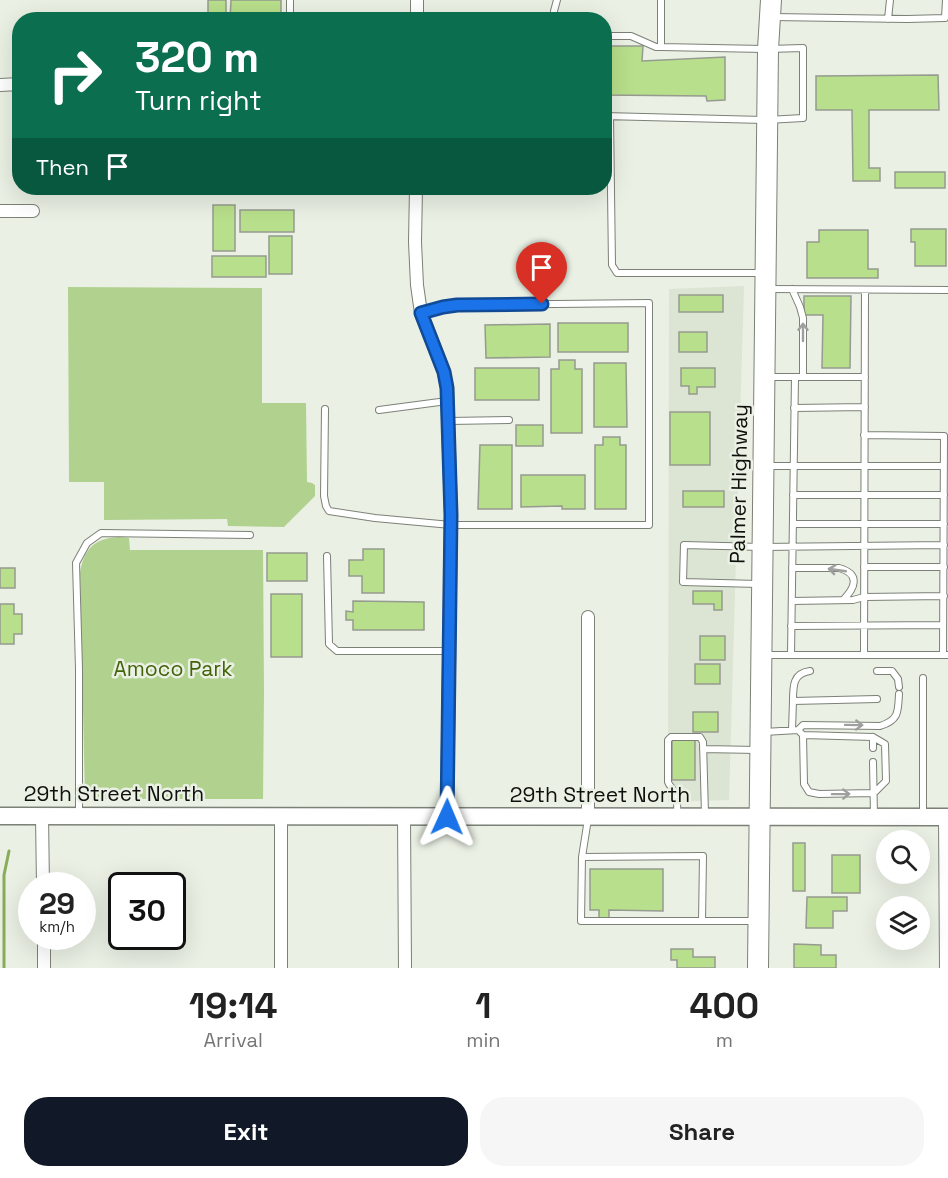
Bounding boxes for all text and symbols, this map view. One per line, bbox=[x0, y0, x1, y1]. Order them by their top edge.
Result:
text: 320 m bbox=[135, 31, 259, 84]
icon: right bbox=[36, 36, 114, 114]
text: Turn right bbox=[135, 83, 262, 118]
icon: arrive bbox=[101, 150, 134, 183]
text: Then bbox=[36, 153, 89, 181]
pin bbox=[516, 242, 567, 304]
icon: arrive bbox=[525, 251, 558, 284]
one-way arrow bbox=[797, 323, 809, 343]
street label: Palmer Highway bbox=[724, 404, 753, 564]
one-way arrow bbox=[828, 564, 847, 575]
park label: Amoco Park bbox=[114, 655, 232, 682]
one-way arrow bbox=[844, 720, 864, 731]
street label: 29th Street North bbox=[24, 780, 204, 807]
street label: 29th Street North bbox=[510, 781, 690, 808]
position arrow bbox=[415, 785, 479, 849]
one-way arrow bbox=[831, 788, 851, 800]
map controls bbox=[876, 830, 930, 950]
button: search bbox=[876, 830, 930, 884]
speed limit sign: 30 bbox=[108, 872, 186, 950]
text: 29 bbox=[39, 884, 75, 923]
button: layers bbox=[876, 896, 930, 950]
text: km/h bbox=[39, 917, 75, 936]
text: 19:14 bbox=[189, 983, 277, 1029]
text: 1 bbox=[475, 983, 492, 1029]
text: 400 bbox=[690, 983, 759, 1029]
text: Arrival bbox=[203, 1027, 263, 1053]
text: min bbox=[466, 1027, 501, 1053]
text: m bbox=[716, 1027, 733, 1053]
button: Exit bbox=[24, 1097, 468, 1166]
button: Share bbox=[480, 1097, 924, 1166]

